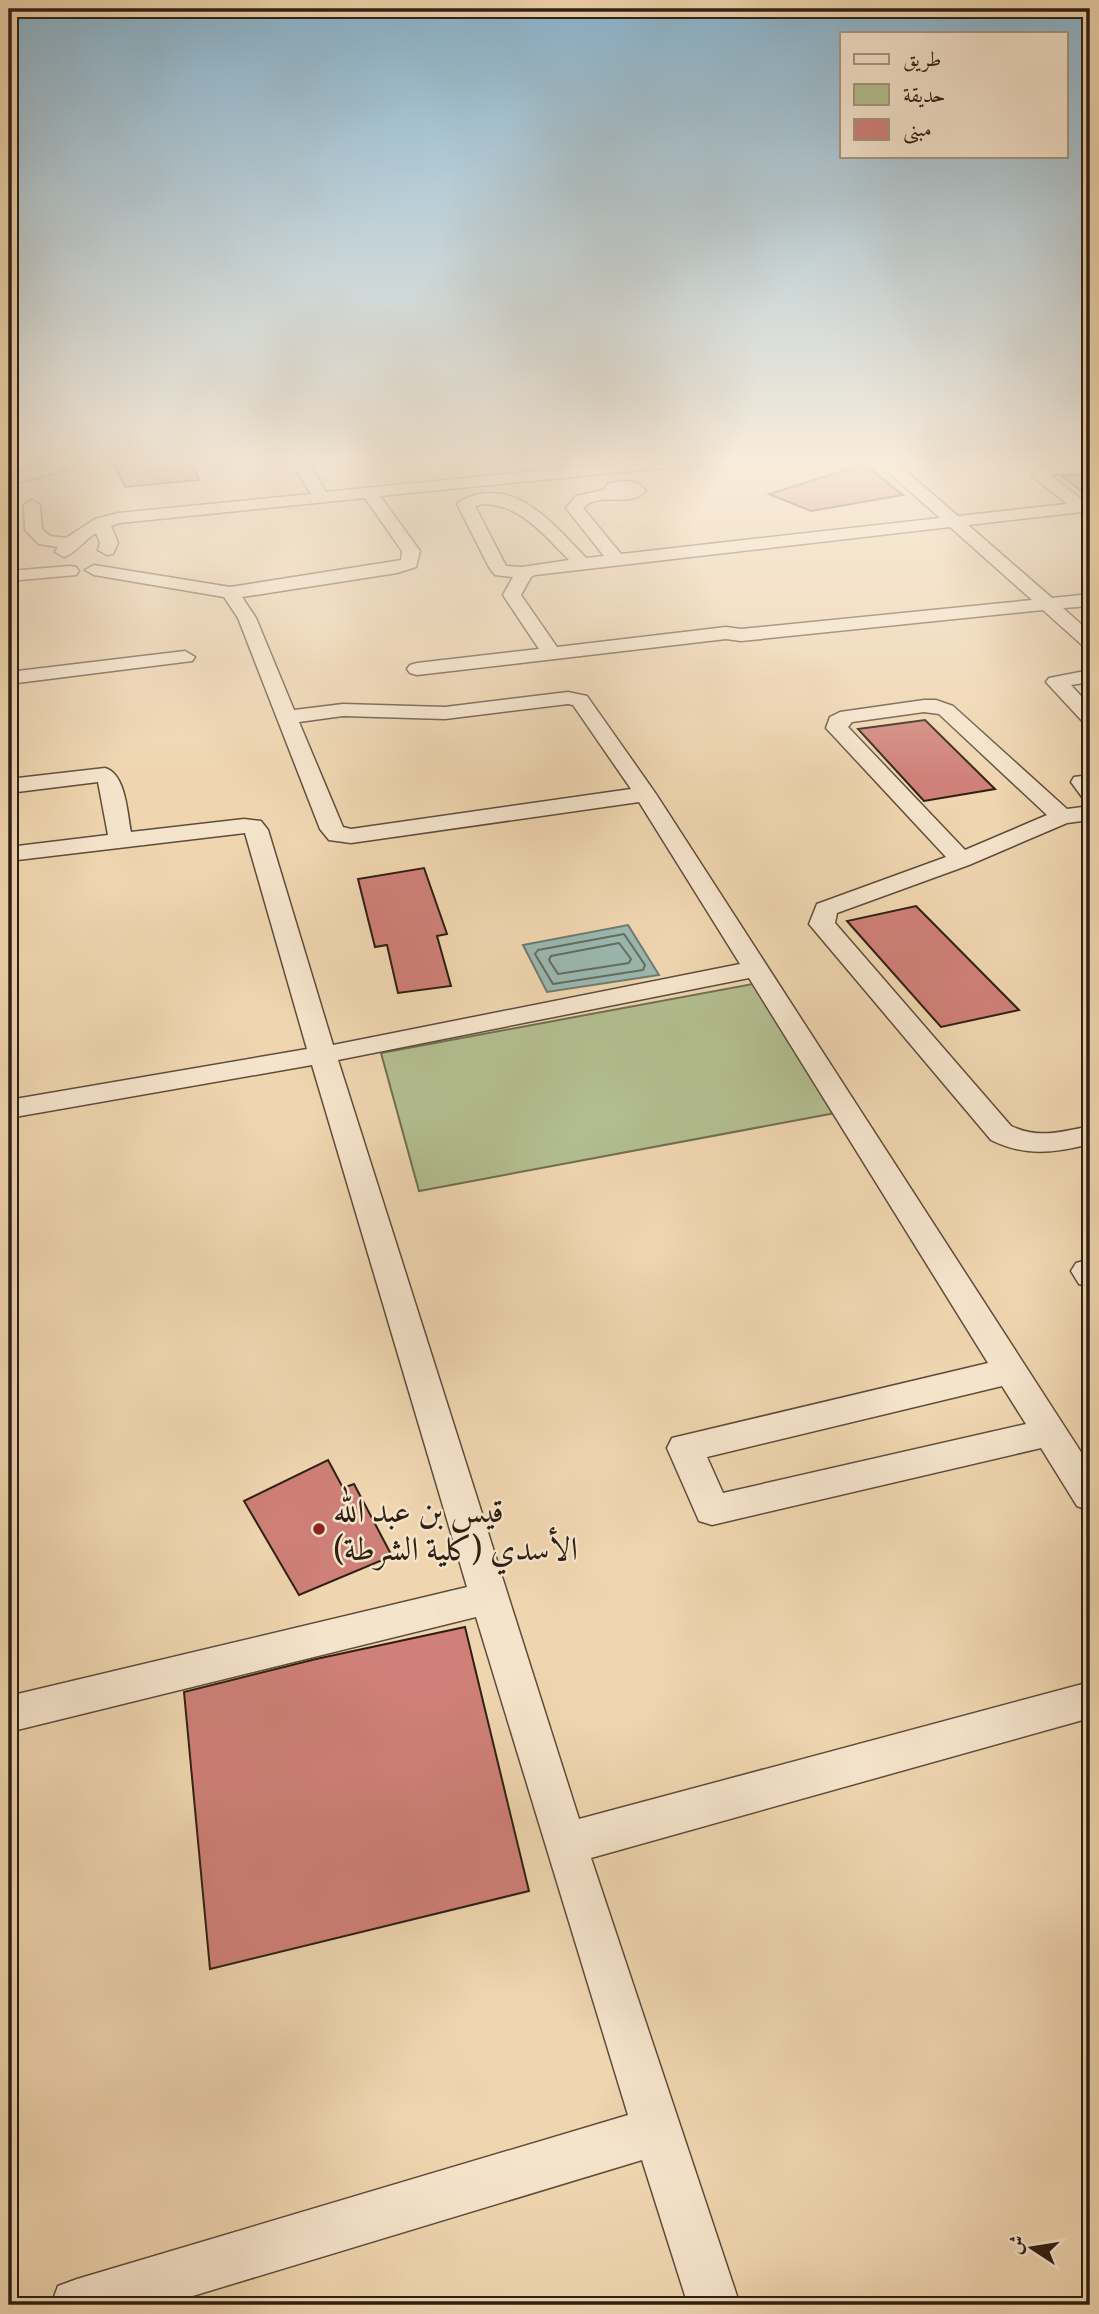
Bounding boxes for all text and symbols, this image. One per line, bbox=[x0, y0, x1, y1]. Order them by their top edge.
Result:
legend bbox=[840, 32, 1068, 158]
text: طريق bbox=[903, 43, 941, 74]
text: حديقة bbox=[903, 79, 946, 110]
text: مبنى bbox=[903, 113, 932, 144]
place label: قيس بن عبد الله الأسدي (كلية الشرطة) bbox=[333, 1485, 578, 1575]
marker: قيس بن عبد الله الأسدي (كلية الشرطة) bbox=[311, 1521, 327, 1537]
north arrow bbox=[998, 2212, 1068, 2282]
text: ش bbox=[1000, 2232, 1031, 2257]

